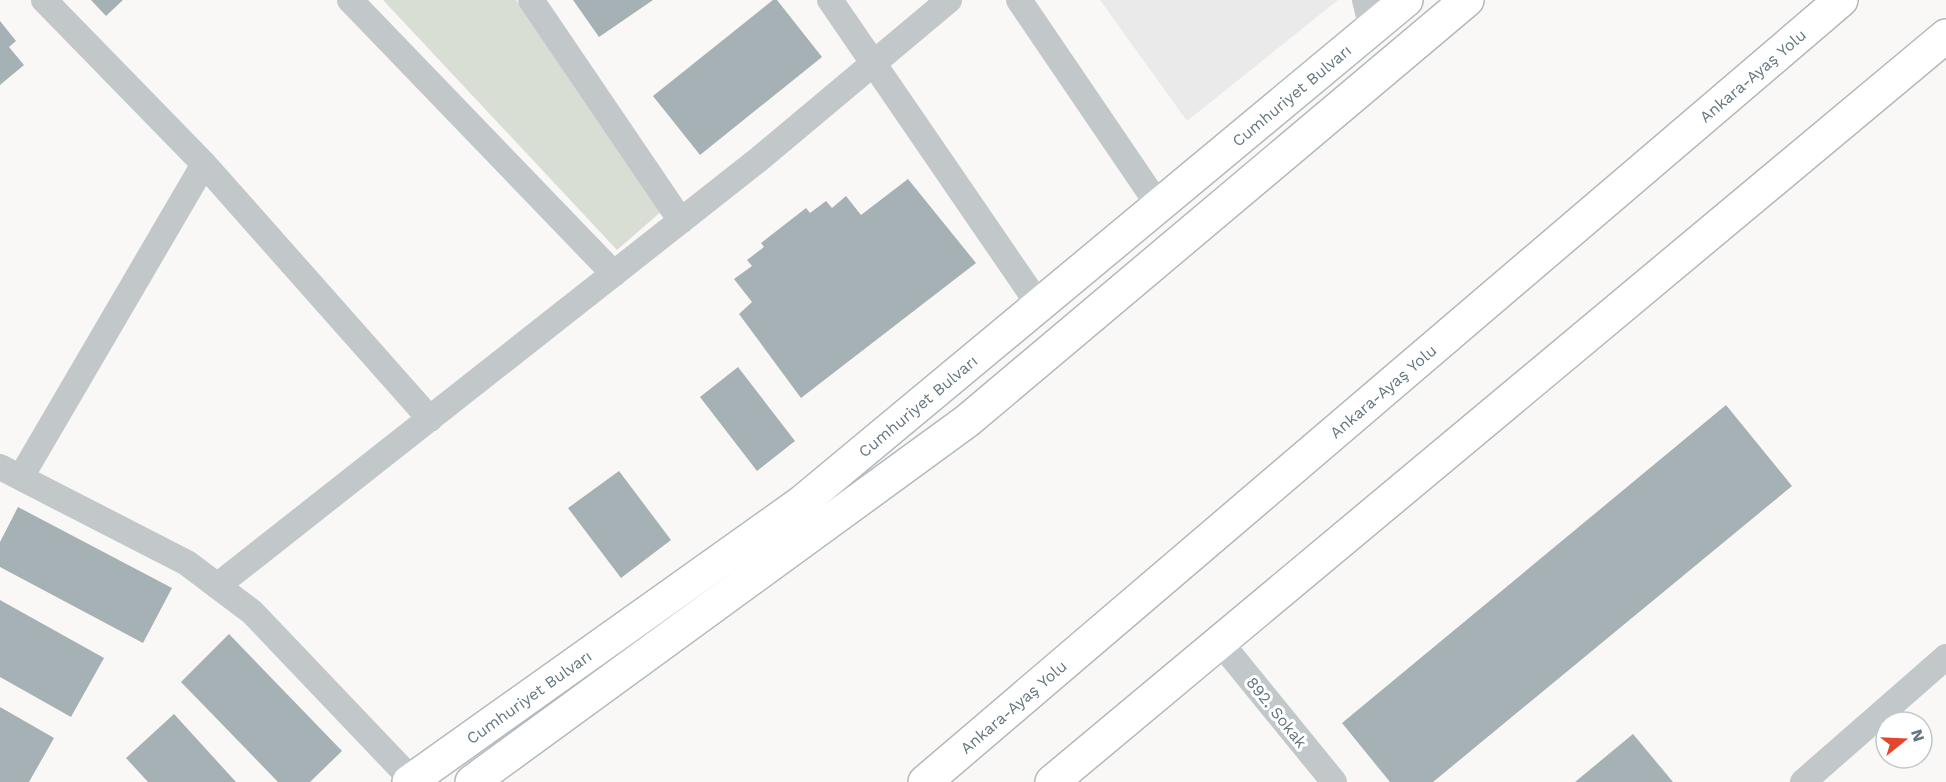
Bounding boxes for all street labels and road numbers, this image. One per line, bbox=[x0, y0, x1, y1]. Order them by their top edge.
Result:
street label: Ankara-Ayaş Yolu bbox=[1696, 25, 1810, 127]
street label: Cumhuriyet Bulvarı bbox=[1228, 41, 1355, 151]
street label: Ankara-Ayaş Yolu bbox=[1326, 341, 1440, 442]
street label: Cumhuriyet Bulvarı bbox=[855, 351, 981, 461]
street label: Cumhuriyet Bulvarı bbox=[463, 646, 595, 748]
street label: Ankara-Ayaş Yolu bbox=[956, 656, 1071, 758]
street label: 892. Sokak bbox=[1242, 673, 1311, 752]

